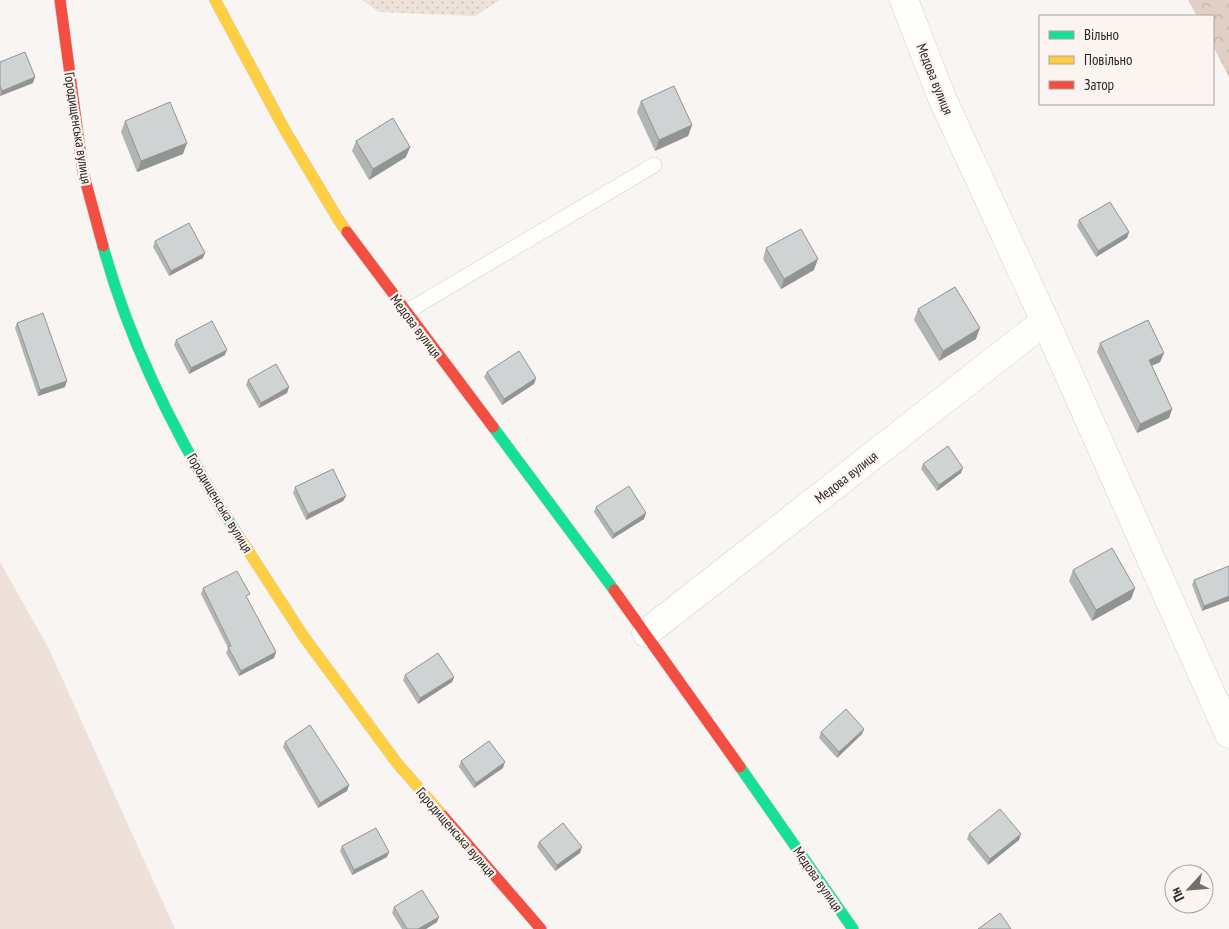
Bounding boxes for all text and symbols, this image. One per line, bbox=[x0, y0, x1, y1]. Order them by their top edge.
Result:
legend bbox=[1039, 15, 1214, 105]
text: Вільно bbox=[1084, 25, 1119, 44]
street label: Медова вулиця bbox=[913, 41, 957, 117]
text: Повільно bbox=[1084, 50, 1132, 69]
street label: Городищенська вулиця bbox=[60, 71, 96, 185]
text: Затор bbox=[1084, 75, 1114, 94]
street label: Медова вулиця bbox=[386, 291, 446, 361]
street label: Медова вулиця bbox=[811, 447, 881, 507]
street label: Городищенська вулиця bbox=[183, 450, 257, 556]
street label: Городищенська вулиця bbox=[412, 783, 500, 881]
street label: Медова вулиця bbox=[789, 843, 847, 915]
north arrow bbox=[1164, 864, 1214, 914]
text: Пн bbox=[1166, 885, 1188, 905]

